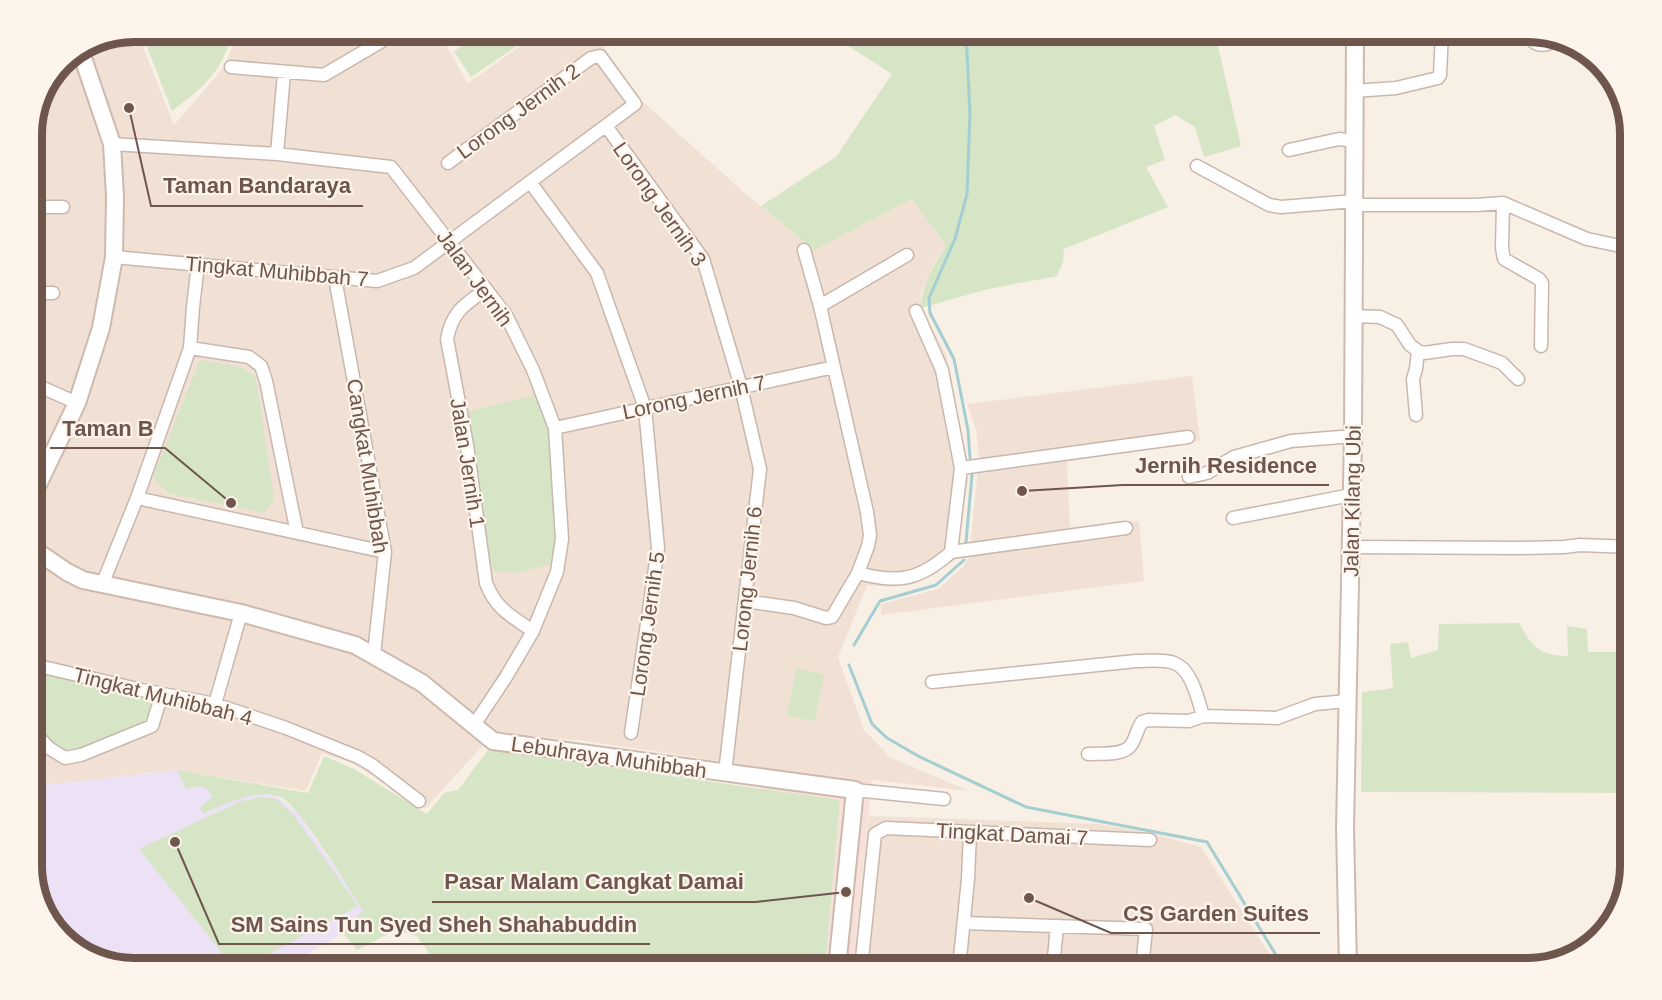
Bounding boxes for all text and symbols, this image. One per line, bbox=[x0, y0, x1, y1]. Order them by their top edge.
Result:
street label: Lorong Jernih 2 bbox=[452, 59, 584, 163]
street label: Lorong Jernih 3 bbox=[609, 138, 711, 270]
callout: Taman Bandaraya bbox=[151, 166, 363, 206]
text: Taman Bandaraya bbox=[163, 173, 352, 198]
street label: Jalan Jernih bbox=[432, 225, 518, 331]
street label: Tingkat Muhibbah 7 bbox=[185, 252, 369, 290]
street label: Lorong Jernih 7 bbox=[620, 371, 768, 423]
street label: Cangkat Muhibbah bbox=[343, 377, 393, 555]
street label: Jalan Jernih 1 bbox=[446, 397, 490, 529]
callout: Taman B bbox=[50, 408, 165, 448]
text: Taman B bbox=[62, 416, 154, 441]
street label: Jalan Kilang Ubi bbox=[1339, 425, 1365, 577]
callout: Jernih Residence bbox=[1123, 445, 1329, 485]
text: Jernih Residence bbox=[1135, 453, 1317, 478]
street label: Lorong Jernih 6 bbox=[728, 505, 766, 653]
street label: Lorong Jernih 5 bbox=[625, 550, 669, 698]
street label: Tingkat Muhibbah 4 bbox=[71, 663, 255, 729]
street label: Lebuhraya Muhibbah bbox=[510, 732, 708, 782]
street label: Tingkat Damai 7 bbox=[935, 819, 1089, 849]
callout: Pasar Malam Cangkat Damai bbox=[432, 862, 756, 902]
text: Pasar Malam Cangkat Damai bbox=[444, 869, 744, 894]
callout: CS Garden Suites bbox=[1111, 893, 1320, 933]
text: CS Garden Suites bbox=[1123, 901, 1309, 926]
callout: SM Sains Tun Syed Sheh Shahabuddin bbox=[219, 904, 650, 944]
text: SM Sains Tun Syed Sheh Shahabuddin bbox=[231, 912, 637, 937]

